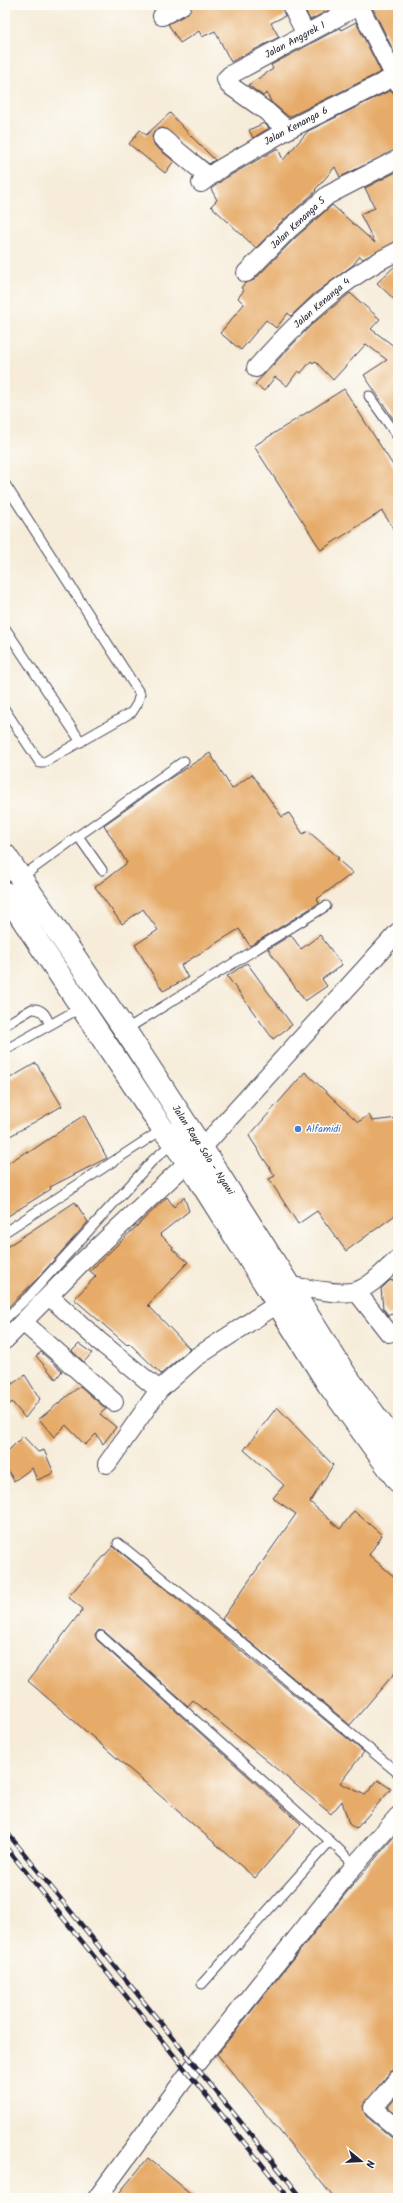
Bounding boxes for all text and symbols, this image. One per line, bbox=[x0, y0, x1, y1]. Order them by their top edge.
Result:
street label: Jalan Anggrek 1 bbox=[262, 17, 328, 63]
street label: Jalan Kenanga 6 bbox=[261, 102, 331, 150]
street label: Jalan Kenanga 5 bbox=[267, 193, 330, 253]
street label: Jalan Kenanga 4 bbox=[290, 273, 354, 332]
street label: Jalan Raya Solo - Ngawi bbox=[168, 1102, 239, 1199]
place label: Alfamidi bbox=[306, 1121, 341, 1137]
marker: Alfamidi bbox=[293, 1124, 303, 1134]
north arrow bbox=[341, 2141, 381, 2181]
text: N bbox=[360, 2158, 379, 2170]

